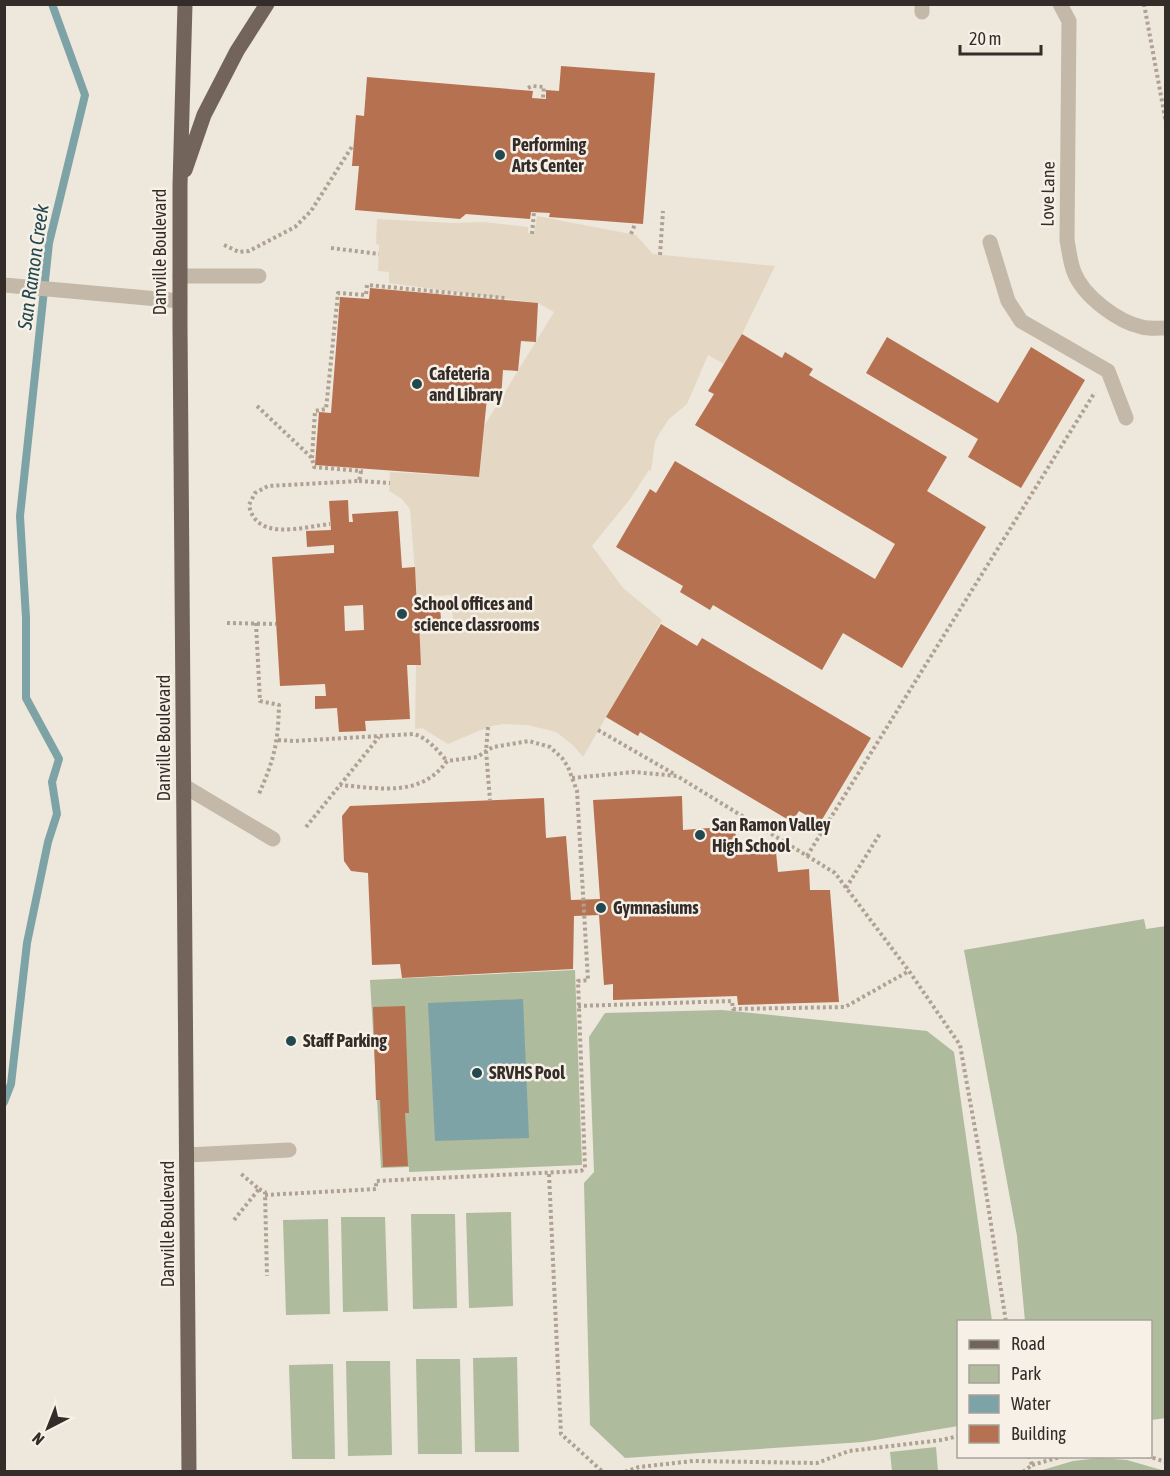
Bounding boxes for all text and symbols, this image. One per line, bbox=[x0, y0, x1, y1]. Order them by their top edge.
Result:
scale bar bbox=[960, 18, 1041, 56]
text: 20 m bbox=[969, 28, 1001, 49]
place label: Performing Arts Center bbox=[511, 134, 587, 176]
marker: Performing Arts Center bbox=[493, 148, 507, 162]
street label: Love Lane bbox=[1036, 161, 1059, 227]
street label: Danville Boulevard bbox=[149, 189, 170, 315]
water label: San Ramon Creek bbox=[12, 202, 53, 332]
place label: Cafeteria and Library bbox=[429, 363, 503, 405]
marker: Cafeteria and Library bbox=[410, 377, 424, 391]
place label: School offices and science classrooms bbox=[414, 593, 540, 635]
marker: School offices and science classrooms bbox=[395, 607, 409, 621]
street label: Danville Boulevard bbox=[153, 675, 174, 801]
place label: San Ramon Valley High School bbox=[712, 814, 831, 856]
marker: San Ramon Valley High School bbox=[693, 828, 707, 842]
place label: Gymnasiums bbox=[613, 897, 699, 918]
marker: Gymnasiums bbox=[594, 901, 608, 915]
place label: Staff Parking bbox=[303, 1030, 387, 1051]
marker: Staff Parking bbox=[284, 1034, 298, 1048]
place label: SRVHS Pool bbox=[489, 1062, 565, 1083]
marker: SRVHS Pool bbox=[470, 1066, 484, 1080]
street label: Danville Boulevard bbox=[157, 1161, 178, 1287]
legend bbox=[957, 1320, 1152, 1458]
text: Road bbox=[1011, 1333, 1045, 1354]
text: Park bbox=[1011, 1363, 1041, 1384]
text: Water bbox=[1011, 1393, 1051, 1414]
north arrow bbox=[18, 1398, 78, 1458]
text: Building bbox=[1011, 1423, 1066, 1444]
text: N bbox=[28, 1429, 47, 1449]

